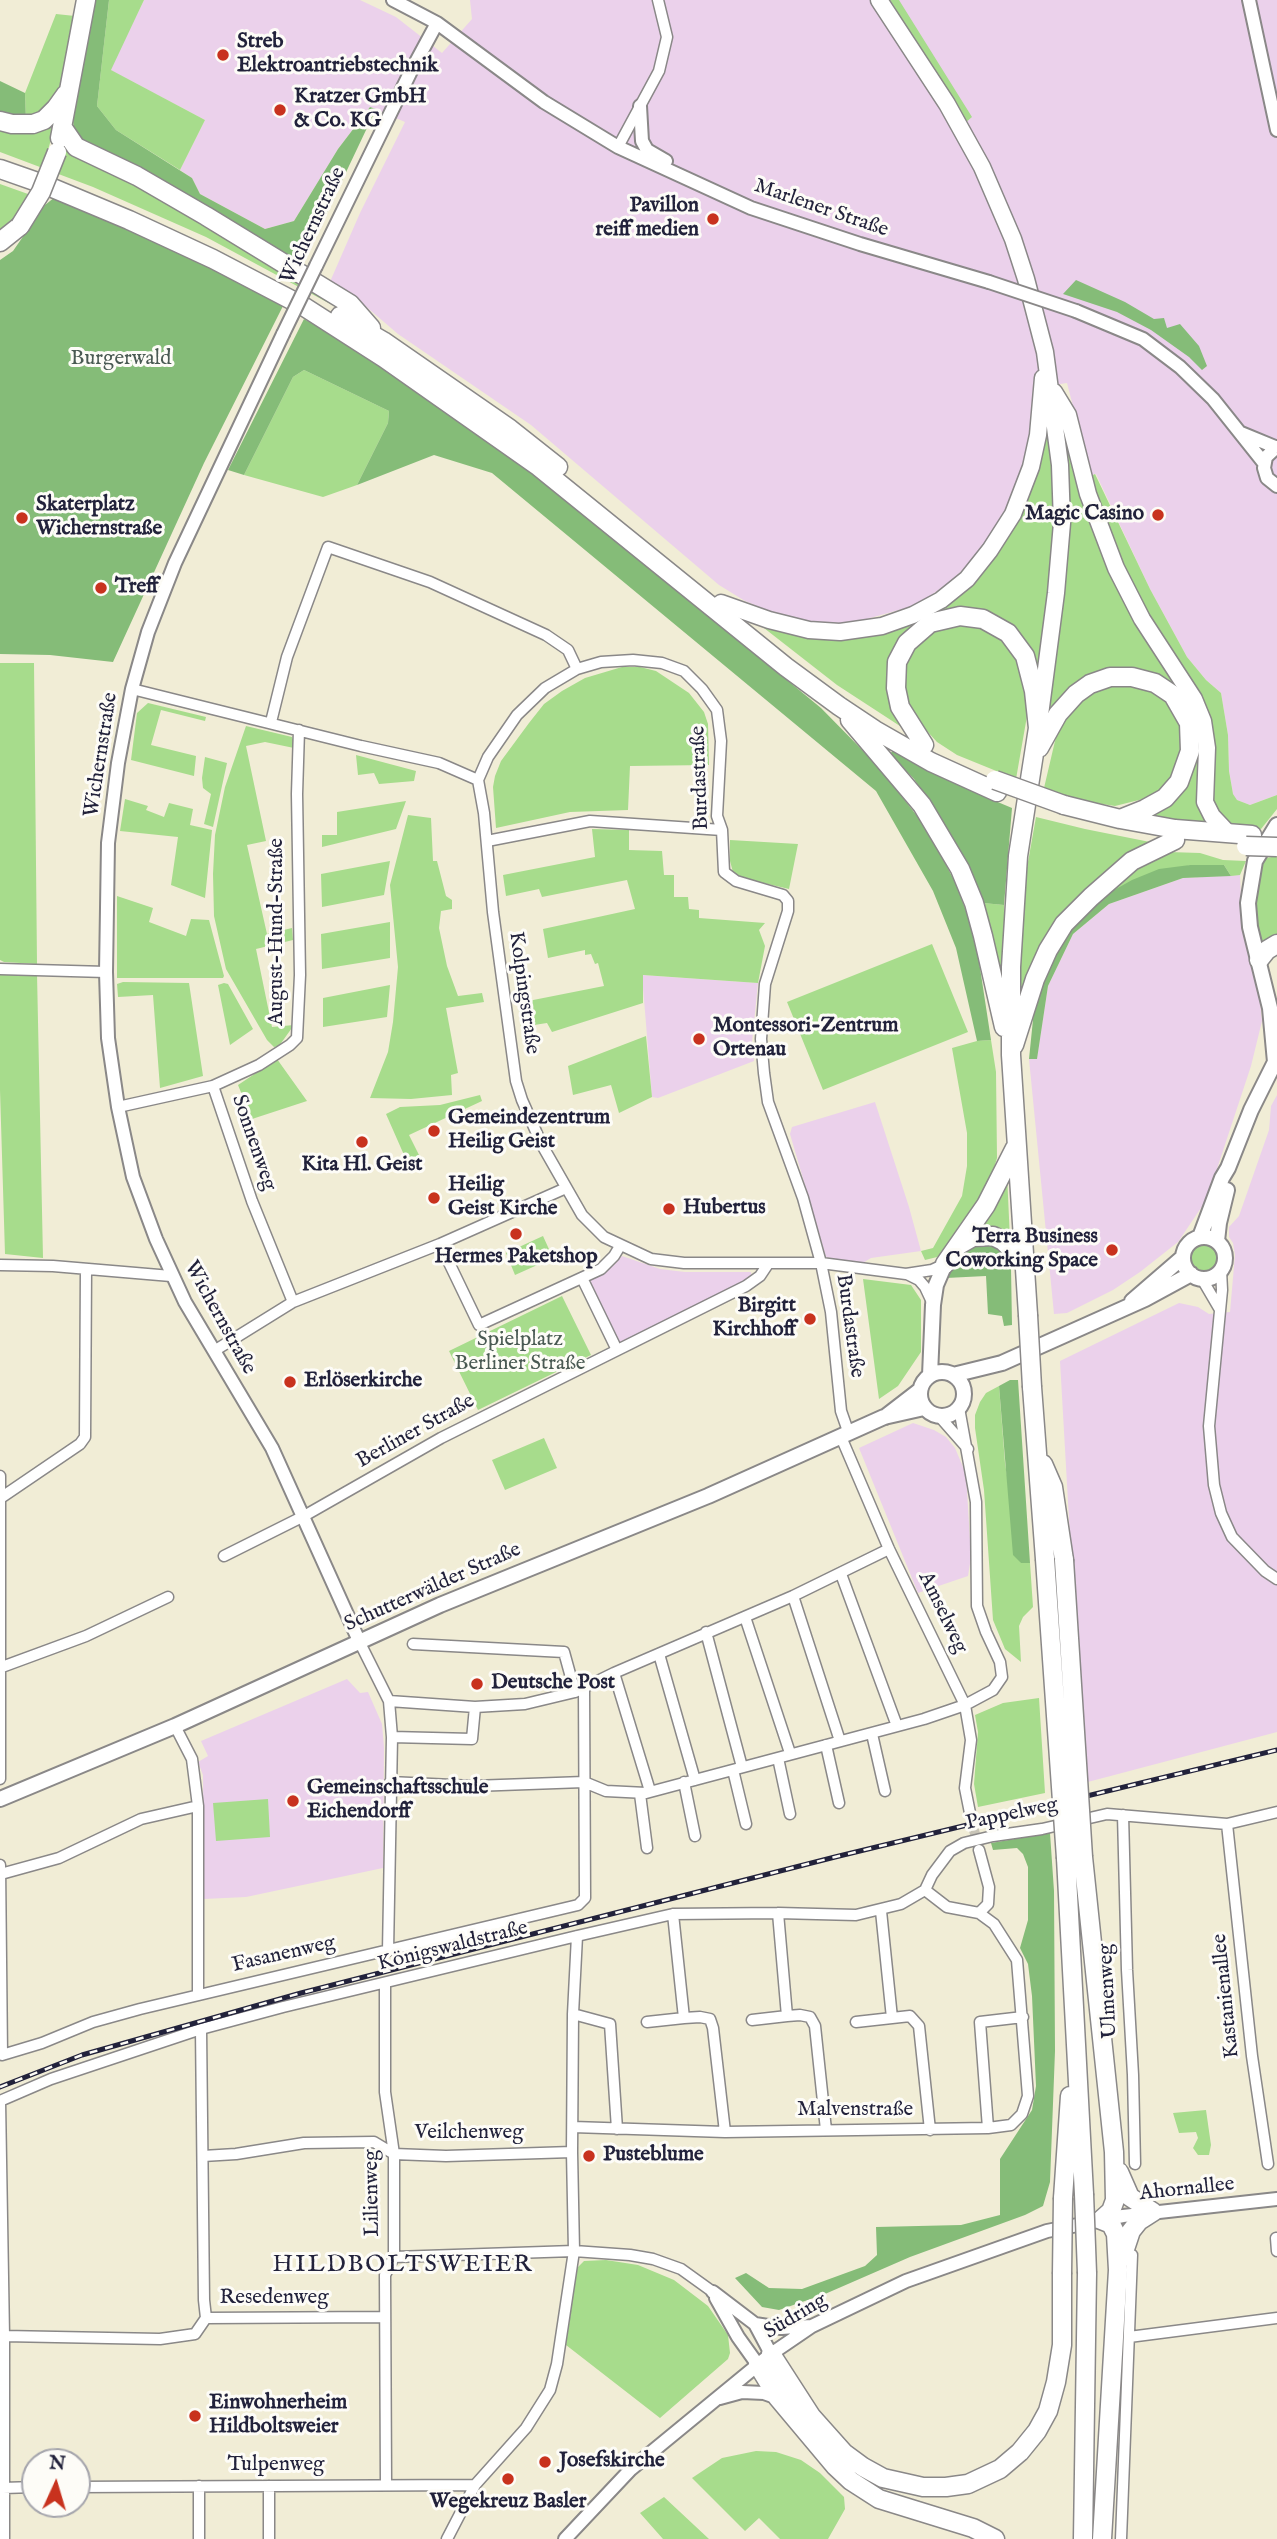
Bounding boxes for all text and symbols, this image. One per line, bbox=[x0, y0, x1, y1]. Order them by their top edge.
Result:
place label: Streb Elektroantriebstechnik bbox=[237, 30, 438, 80]
marker: Streb Elektroantriebstechnik bbox=[215, 47, 231, 63]
place label: Kratzer GmbH & Co. KG bbox=[294, 85, 427, 135]
marker: Kratzer GmbH & Co. KG bbox=[272, 102, 288, 118]
street label: Wichernstraße bbox=[276, 164, 352, 288]
street label: Marlener Straße bbox=[751, 174, 891, 244]
place label: Pavillon reiff medien bbox=[596, 194, 699, 244]
marker: Pavillon reiff medien bbox=[705, 211, 721, 227]
park label: Burgerwald bbox=[71, 347, 171, 373]
place label: Skaterplatz Wichernstraße bbox=[36, 493, 162, 543]
place label: Magic Casino bbox=[1025, 502, 1144, 528]
marker: Magic Casino bbox=[1150, 507, 1166, 523]
marker: Skaterplatz Wichernstraße bbox=[14, 510, 30, 526]
place label: Treff bbox=[115, 575, 159, 601]
marker: Treff bbox=[93, 580, 109, 596]
street label: Wichernstraße bbox=[80, 691, 124, 819]
street label: Burdastraße bbox=[687, 725, 715, 831]
street label: August-Hund-Straße bbox=[265, 838, 291, 1026]
street label: Kolpingstraße bbox=[502, 930, 544, 1056]
place label: Montessori-Zentrum Ortenau bbox=[713, 1014, 898, 1064]
marker: Montessori-Zentrum Ortenau bbox=[691, 1031, 707, 1047]
street label: Sonnenweg bbox=[225, 1092, 281, 1194]
place label: Gemeindezentrum Heilig Geist bbox=[448, 1106, 610, 1156]
marker: Gemeindezentrum Heilig Geist bbox=[426, 1123, 442, 1139]
marker: Kita Hl. Geist bbox=[354, 1134, 370, 1150]
place label: Kita Hl. Geist bbox=[301, 1153, 423, 1179]
place label: Heilig Geist Kirche bbox=[448, 1173, 557, 1223]
marker: Heilig Geist Kirche bbox=[426, 1190, 442, 1206]
place label: Hubertus bbox=[683, 1196, 766, 1222]
marker: Hubertus bbox=[661, 1201, 677, 1217]
place label: Terra Business Coworking Space bbox=[945, 1225, 1098, 1275]
marker: Hermes Paketshop bbox=[508, 1226, 524, 1242]
marker: Terra Business Coworking Space bbox=[1104, 1242, 1120, 1258]
place label: Hermes Paketshop bbox=[434, 1245, 598, 1271]
street label: Wichernstraße bbox=[177, 1257, 261, 1379]
street label: Burdastraße bbox=[829, 1272, 869, 1380]
place label: Birgitt Kirchhoff bbox=[712, 1294, 796, 1344]
marker: Birgitt Kirchhoff bbox=[802, 1311, 818, 1327]
park label: Spielplatz Berliner Straße bbox=[455, 1328, 585, 1378]
place label: Erlöserkirche bbox=[304, 1369, 422, 1395]
marker: Erlöserkirche bbox=[282, 1374, 298, 1390]
street label: Berliner Straße bbox=[353, 1389, 479, 1475]
street label: Schutterwälder Straße bbox=[341, 1538, 525, 1638]
street label: Amselweg bbox=[911, 1568, 973, 1658]
place label: Deutsche Post bbox=[491, 1671, 615, 1697]
marker: Deutsche Post bbox=[469, 1676, 485, 1692]
place label: Gemeinschaftsschule Eichendorff bbox=[307, 1776, 488, 1826]
marker: Gemeinschaftsschule Eichendorff bbox=[285, 1793, 301, 1809]
street label: Pappelweg bbox=[964, 1793, 1060, 1837]
street label: Königswaldstraße bbox=[375, 1916, 531, 1978]
street label: Fasanenweg bbox=[230, 1931, 338, 1979]
street label: Kastanienallee bbox=[1208, 1932, 1246, 2060]
street label: Ulmenweg bbox=[1094, 1943, 1124, 2039]
street label: Malvenstraße bbox=[797, 2098, 913, 2124]
street label: Veilchenweg bbox=[414, 2121, 524, 2147]
place label: Pusteblume bbox=[603, 2143, 704, 2169]
marker: Pusteblume bbox=[581, 2148, 597, 2164]
street label: Lilienweg bbox=[360, 2149, 386, 2237]
street label: Ahornallee bbox=[1138, 2172, 1236, 2208]
district label: HILDBOLTSWEIER bbox=[274, 2252, 532, 2280]
street label: Resedenweg bbox=[219, 2286, 329, 2312]
street label: Südring bbox=[760, 2288, 832, 2346]
place label: Einwohnerheim Hildboltsweier bbox=[209, 2391, 347, 2441]
marker: Einwohnerheim Hildboltsweier bbox=[187, 2408, 203, 2424]
north arrow bbox=[21, 2448, 91, 2518]
place label: Josefskirche bbox=[559, 2449, 665, 2475]
text: N bbox=[48, 2452, 66, 2477]
street label: Tulpenweg bbox=[228, 2453, 324, 2479]
marker: Josefskirche bbox=[537, 2454, 553, 2470]
marker: Wegekreuz Basler bbox=[500, 2471, 516, 2487]
place label: Wegekreuz Basler bbox=[430, 2490, 586, 2516]

